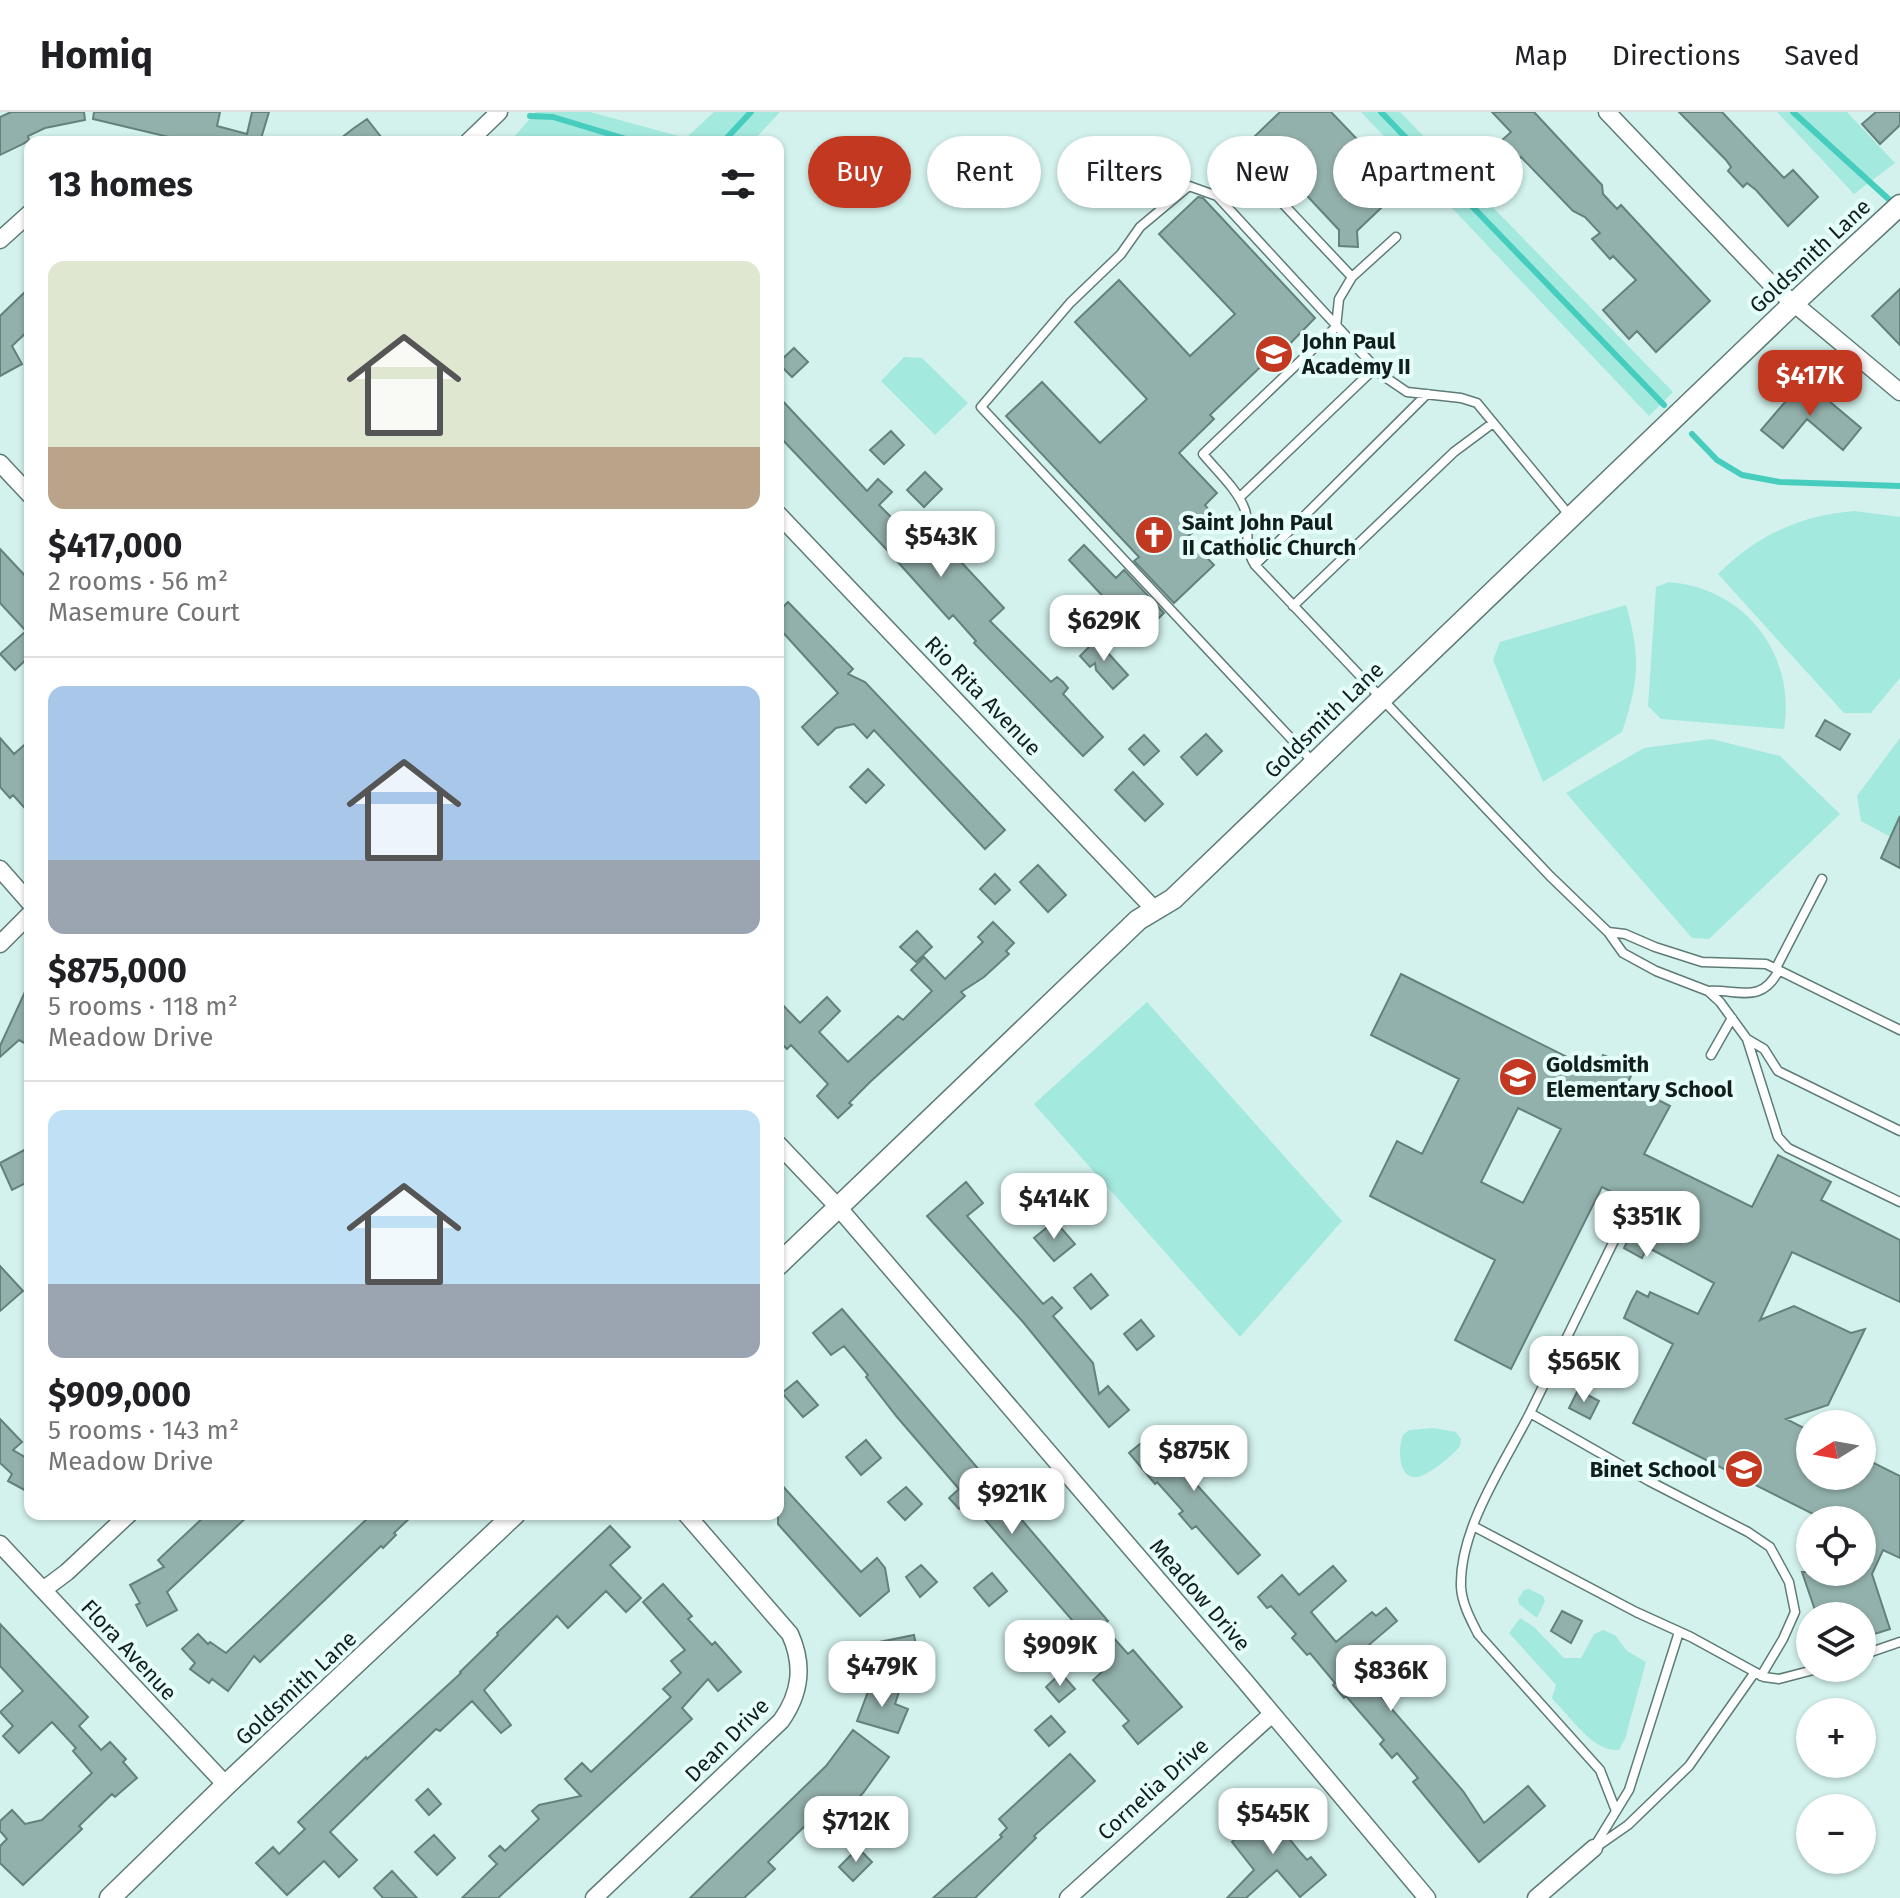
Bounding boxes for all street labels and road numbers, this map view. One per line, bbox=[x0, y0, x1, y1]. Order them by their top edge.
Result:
street label: Goldsmith Lane bbox=[1744, 193, 1876, 319]
street label: Rio Rita Avenue bbox=[919, 630, 1047, 762]
street label: Goldsmith Lane bbox=[1259, 656, 1389, 784]
street label: Meadow Drive bbox=[1144, 1533, 1256, 1657]
street label: Flora Avenue bbox=[75, 1594, 183, 1706]
street label: Goldsmith Lane bbox=[230, 1625, 362, 1751]
street label: Dean Drive bbox=[679, 1692, 775, 1788]
street label: Cornelia Drive bbox=[1092, 1732, 1214, 1846]

